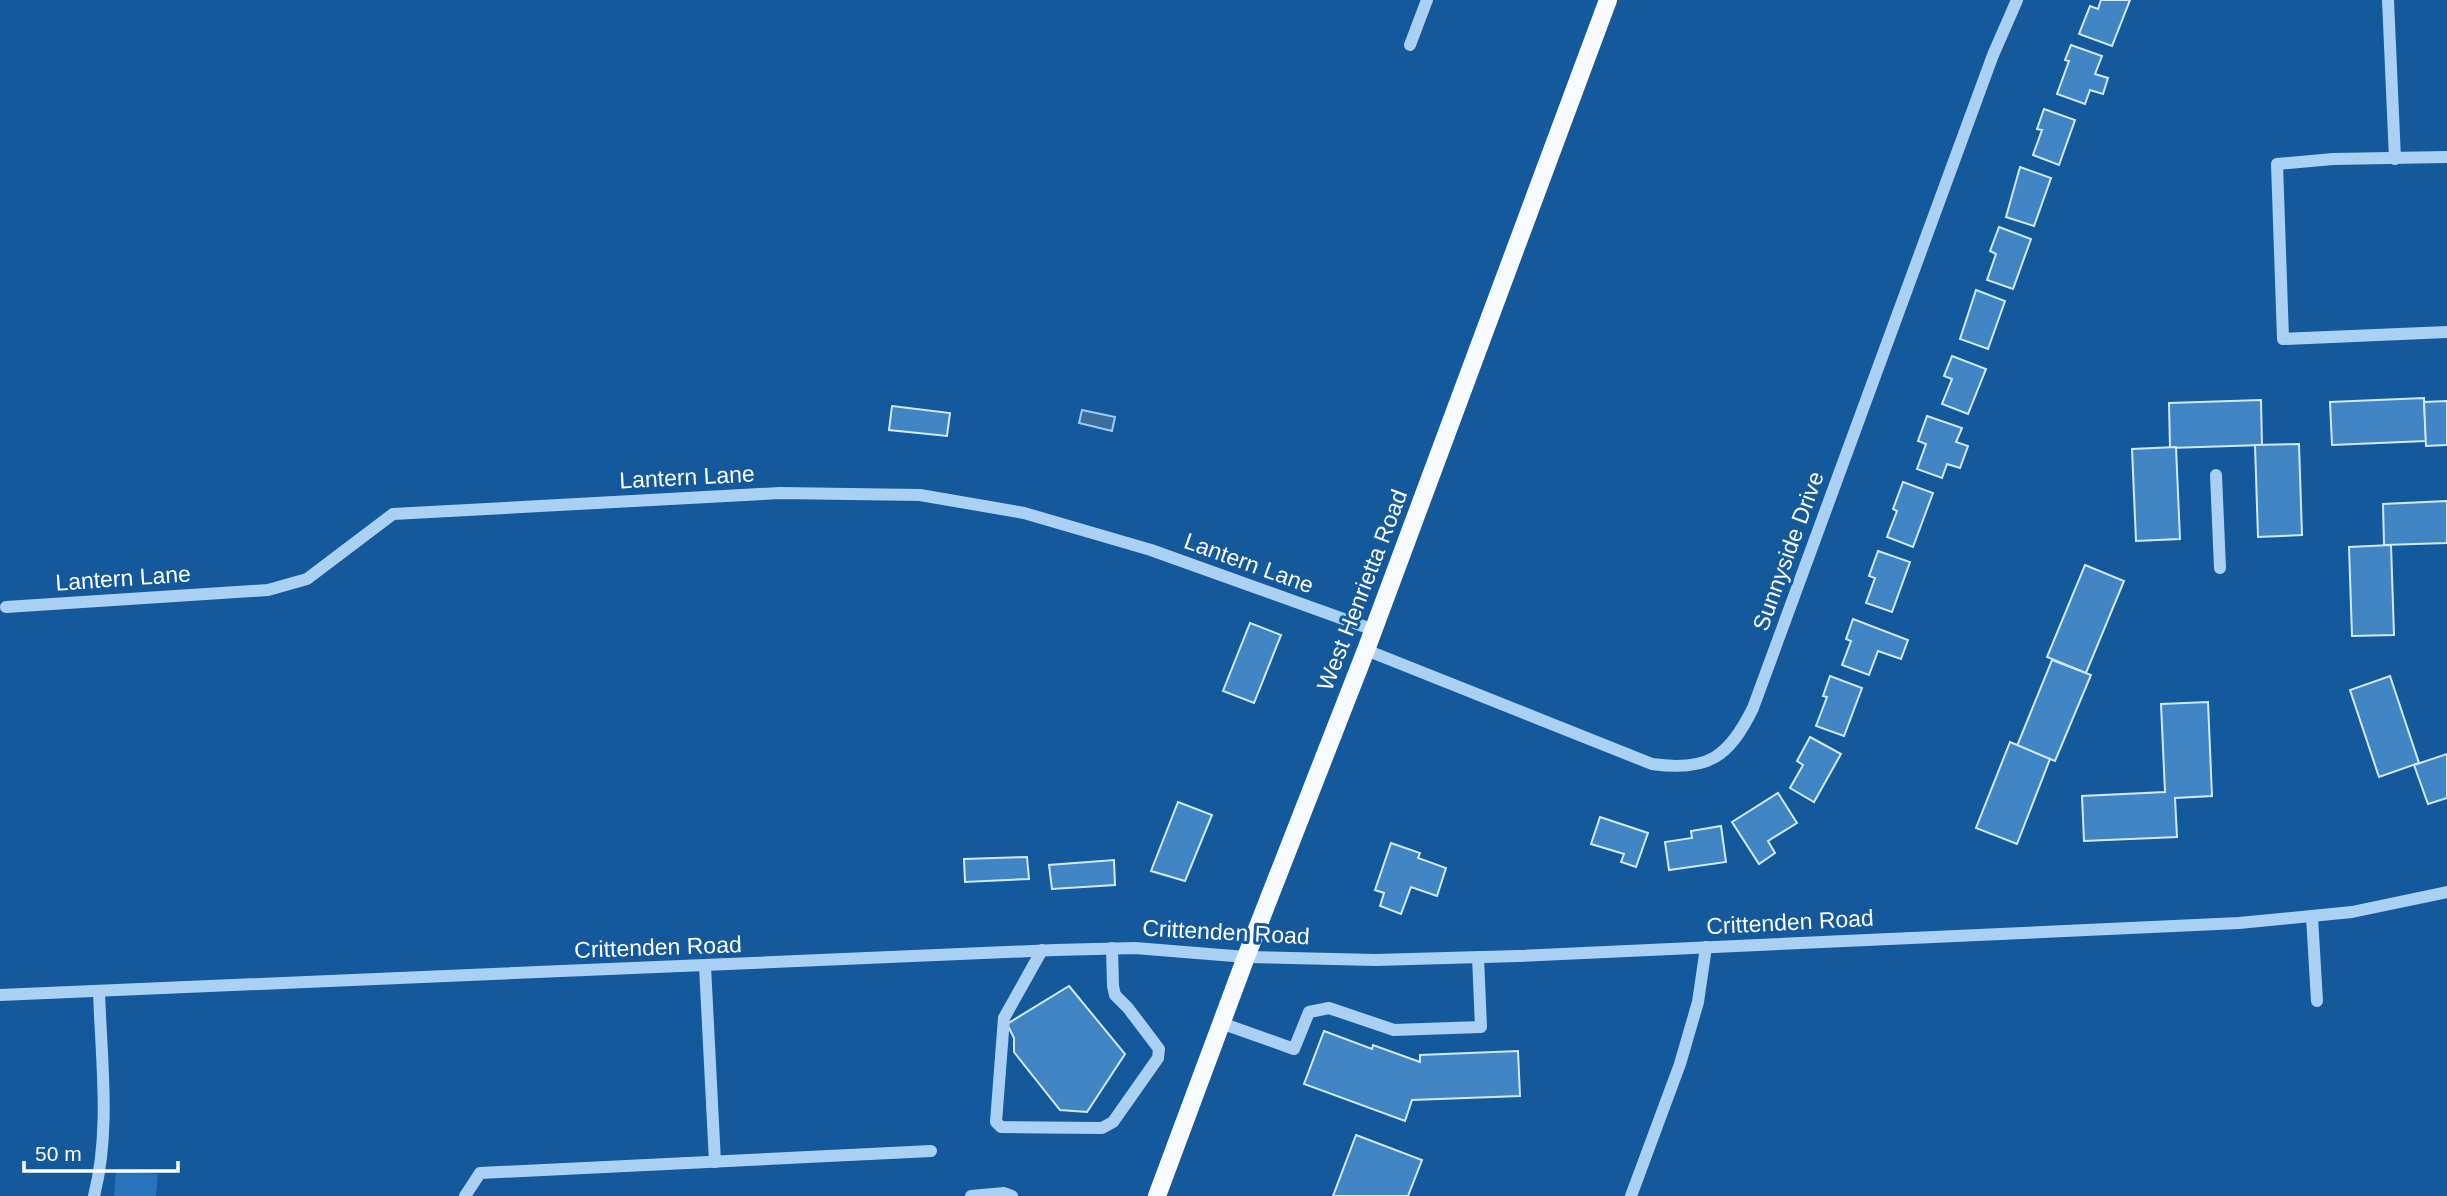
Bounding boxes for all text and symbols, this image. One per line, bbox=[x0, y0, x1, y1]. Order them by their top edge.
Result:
street label: Lantern Lane bbox=[619, 460, 755, 494]
street label: Sunnyside Drive bbox=[1747, 468, 1829, 634]
street label: West Henrietta Road bbox=[1312, 486, 1412, 694]
street label: Lantern Lane bbox=[1181, 528, 1317, 598]
street label: Lantern Lane bbox=[54, 560, 192, 596]
street label: Crittenden Road bbox=[1706, 905, 1874, 939]
street label: Crittenden Road bbox=[1142, 915, 1310, 949]
street label: Crittenden Road bbox=[574, 931, 742, 963]
scale bar bbox=[24, 1130, 178, 1174]
text: 50 m bbox=[35, 1142, 82, 1165]

